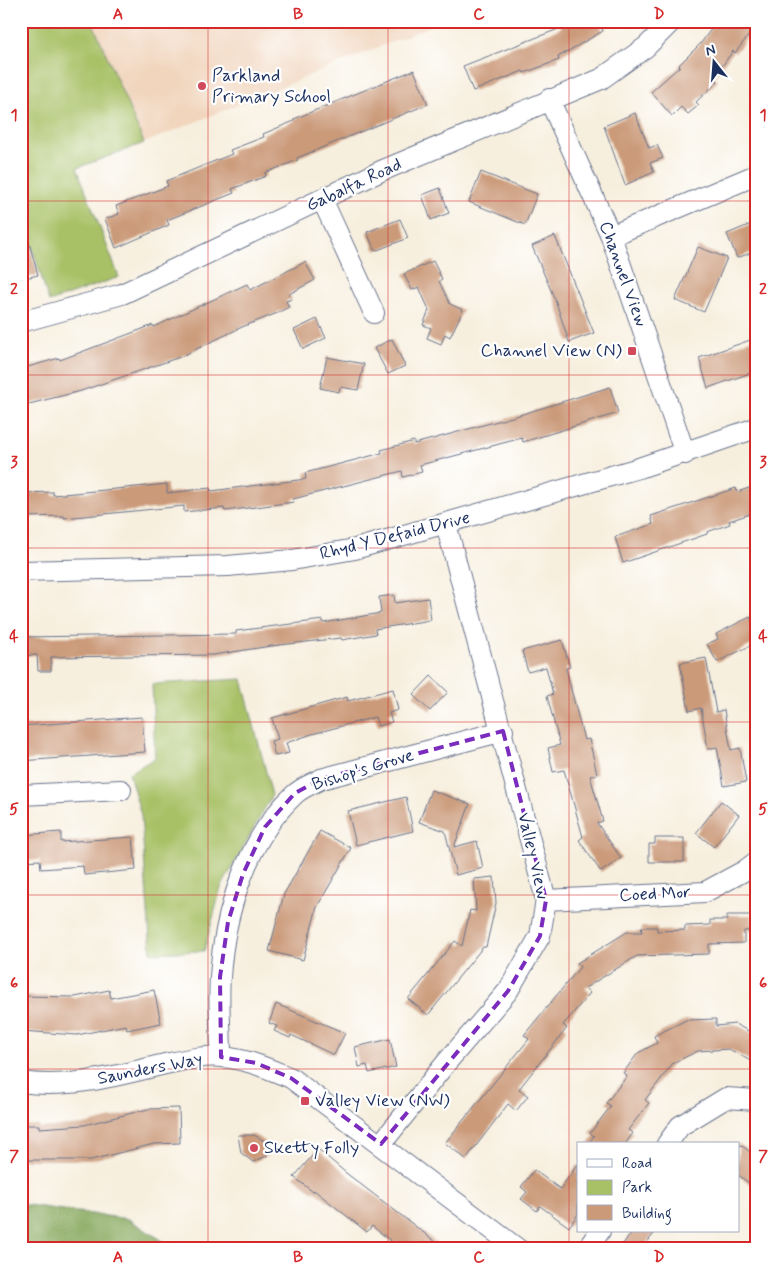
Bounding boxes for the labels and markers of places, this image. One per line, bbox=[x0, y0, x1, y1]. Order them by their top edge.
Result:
place label: Parkland Primary School bbox=[212, 64, 331, 109]
marker: Parkland Primary School bbox=[196, 80, 208, 92]
place label: Channel View (N) bbox=[480, 339, 623, 363]
marker: Channel View (N) bbox=[626, 345, 638, 357]
place label: Valley View (NW) bbox=[315, 1089, 450, 1113]
marker: Valley View (NW) bbox=[299, 1095, 311, 1107]
place label: Sketty Folly bbox=[264, 1136, 359, 1160]
marker: Sketty Folly bbox=[248, 1142, 260, 1154]

